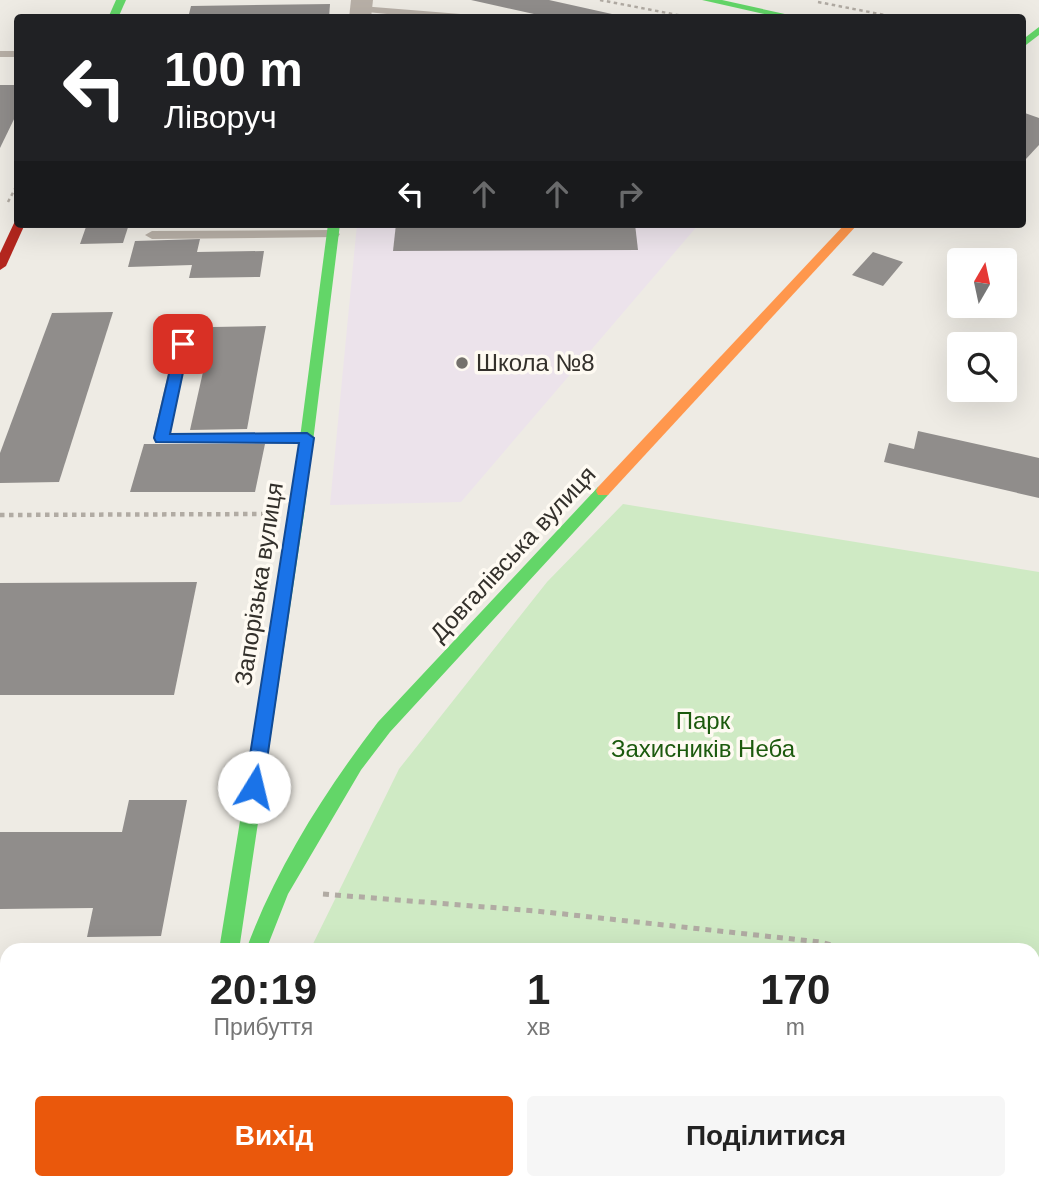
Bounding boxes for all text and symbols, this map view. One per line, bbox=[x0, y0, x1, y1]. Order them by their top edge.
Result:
icon: left bbox=[49, 42, 140, 133]
text: 100 m bbox=[164, 42, 303, 96]
text: Ліворуч bbox=[164, 99, 277, 135]
icon: left bbox=[392, 175, 430, 213]
icon: ahead bbox=[465, 175, 503, 213]
icon: ahead bbox=[538, 175, 576, 213]
icon: right bbox=[611, 175, 649, 213]
north arrow bbox=[947, 248, 1017, 318]
map controls bbox=[947, 248, 1017, 402]
pin bbox=[153, 314, 213, 374]
icon: arrive bbox=[164, 325, 202, 363]
button: search bbox=[947, 332, 1017, 402]
place label: Школа №8 bbox=[476, 349, 595, 376]
marker: Школа №8 bbox=[454, 355, 470, 371]
street label: Довгалівська вулиця bbox=[425, 461, 601, 647]
street label: Запорізька вулиця bbox=[229, 480, 288, 687]
park label: Парк Захисників Неба bbox=[611, 707, 796, 762]
position arrow bbox=[217, 750, 291, 824]
text: 20:19 bbox=[210, 966, 317, 1013]
text: 1 bbox=[527, 966, 550, 1013]
text: 170 bbox=[760, 966, 830, 1013]
text: Прибуття bbox=[213, 1014, 313, 1040]
text: хв bbox=[527, 1014, 551, 1040]
text: m bbox=[786, 1014, 805, 1040]
button: Вихід bbox=[35, 1096, 513, 1176]
button: Поділитися bbox=[527, 1096, 1005, 1176]

